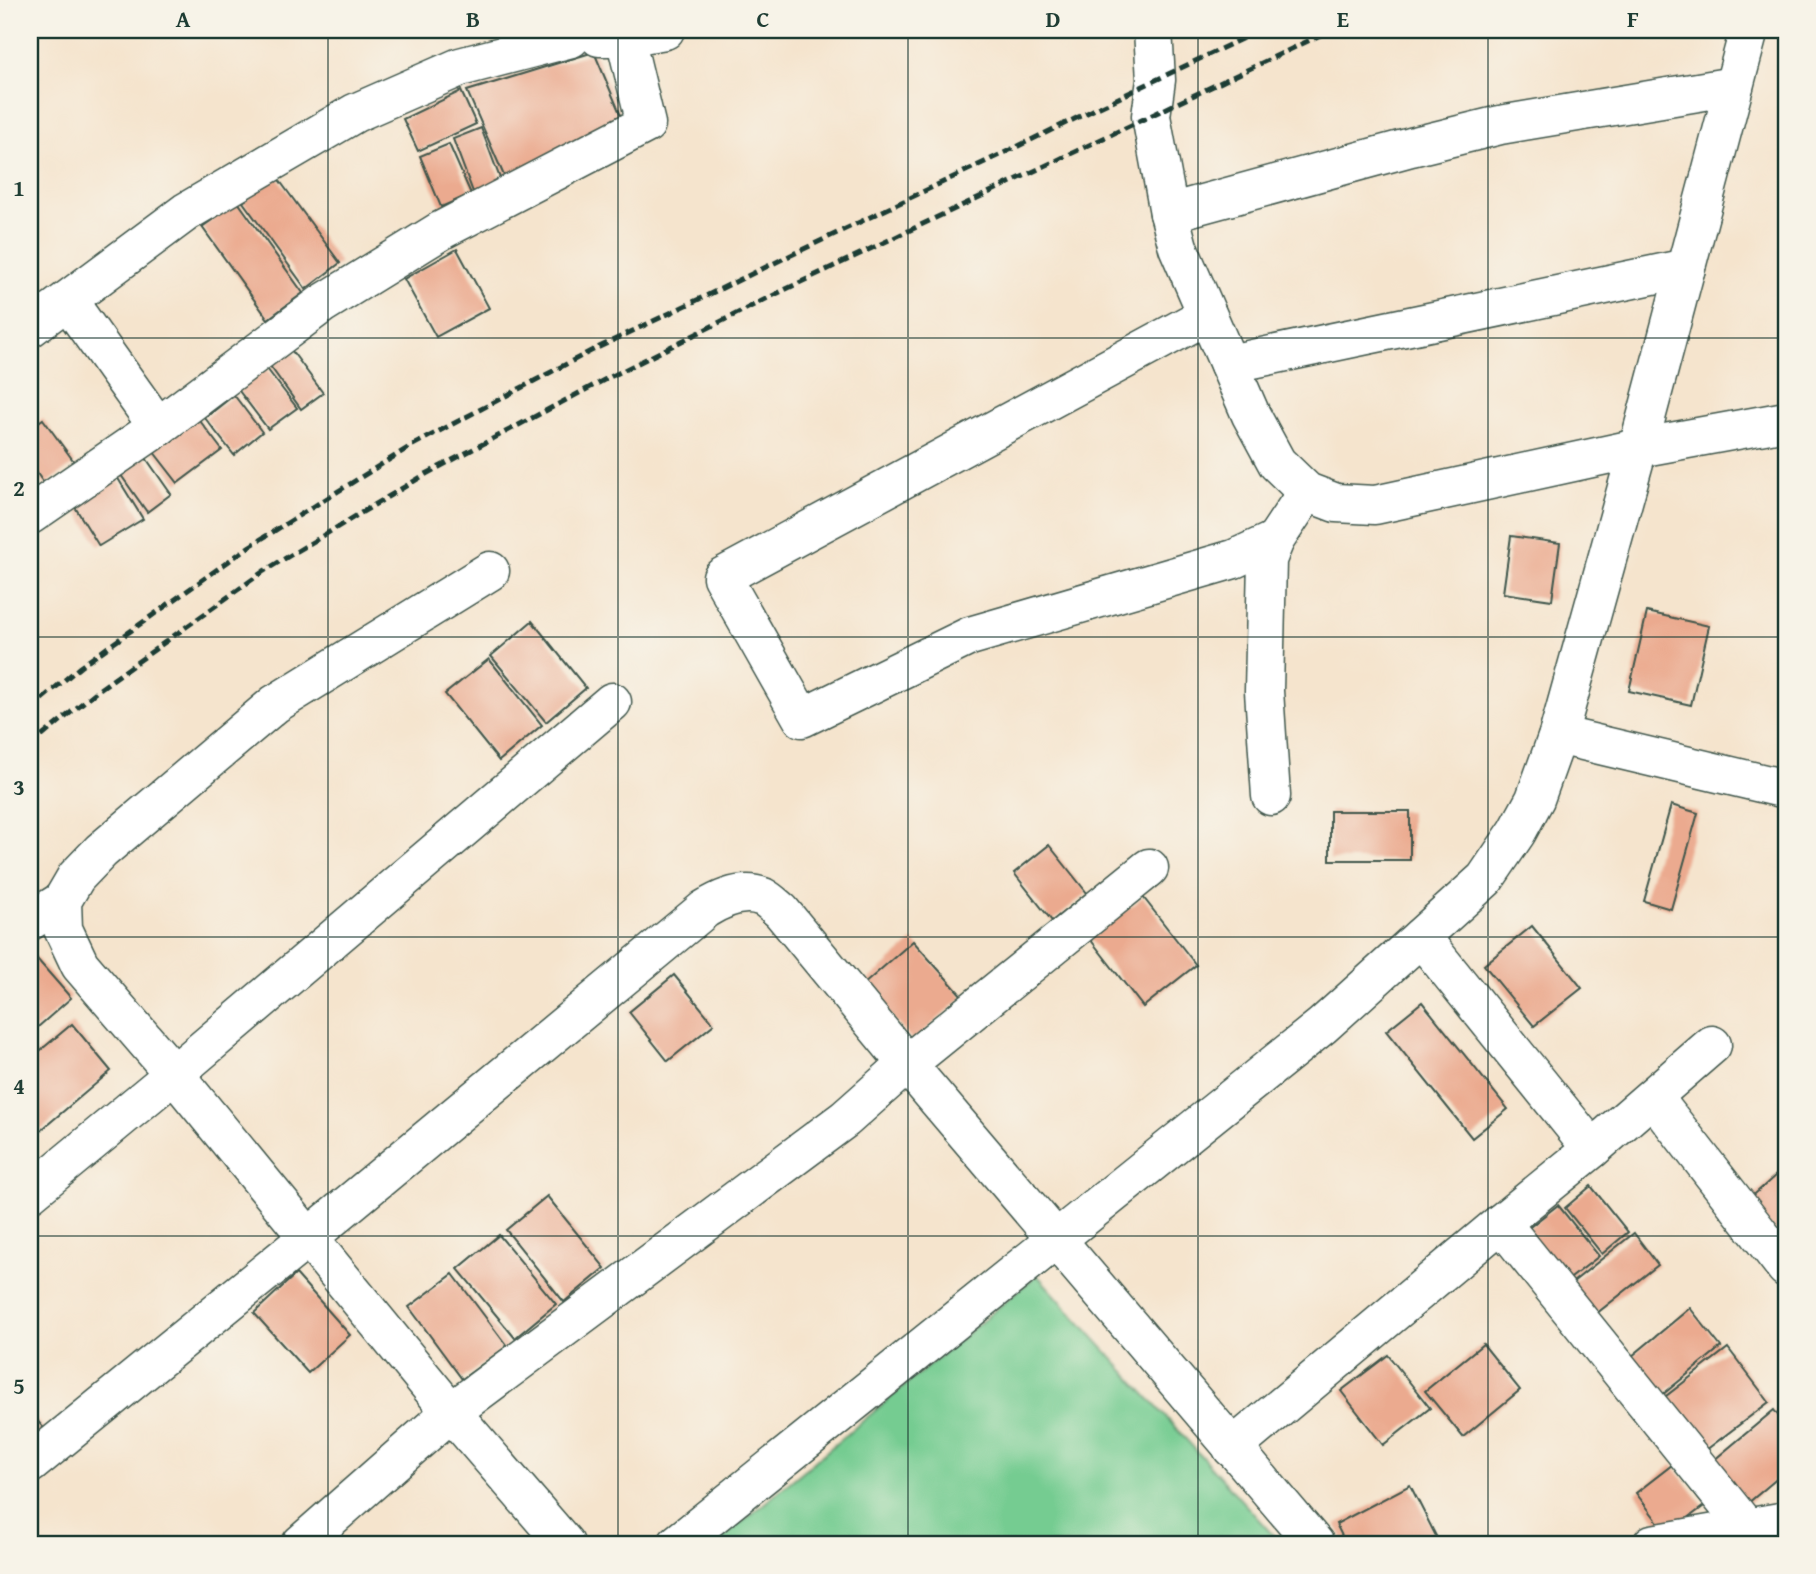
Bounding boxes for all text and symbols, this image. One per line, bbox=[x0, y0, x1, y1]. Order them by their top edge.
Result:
text: A bbox=[176, 2, 191, 35]
text: B bbox=[466, 2, 480, 35]
text: C bbox=[756, 2, 770, 35]
text: D bbox=[1046, 2, 1061, 35]
text: E bbox=[1337, 2, 1349, 35]
text: F bbox=[1627, 2, 1639, 35]
text: 1 bbox=[13, 171, 25, 204]
text: 2 bbox=[13, 471, 25, 504]
text: 3 bbox=[13, 770, 25, 803]
text: 4 bbox=[13, 1069, 25, 1102]
text: 5 bbox=[13, 1369, 25, 1402]

